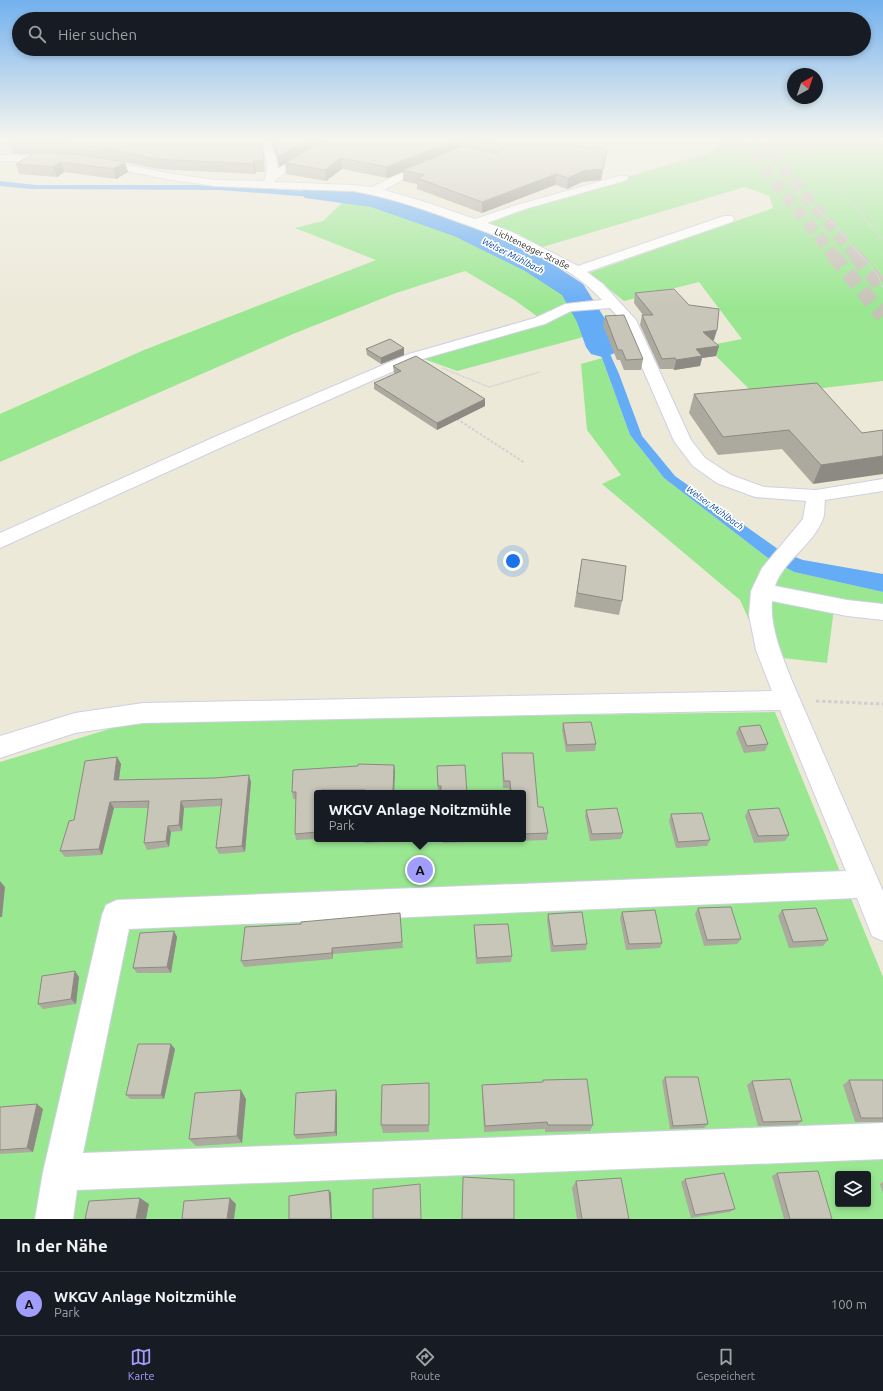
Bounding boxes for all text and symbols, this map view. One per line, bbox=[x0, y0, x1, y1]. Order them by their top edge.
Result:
search box bbox=[12, 12, 871, 56]
icon: search bbox=[26, 23, 48, 45]
text: Hier suchen bbox=[58, 26, 137, 43]
north arrow bbox=[787, 68, 823, 104]
street label: Lichtenegger Straße bbox=[493, 226, 571, 272]
water label: Welser Mühlbach bbox=[481, 236, 545, 276]
water label: Welser Mühlbach bbox=[685, 484, 745, 532]
your location bbox=[503, 551, 523, 571]
popup bbox=[314, 790, 526, 842]
text: WKGV Anlage Noitzmühle bbox=[329, 801, 511, 818]
text: Park bbox=[329, 818, 355, 832]
pin: A bbox=[407, 855, 433, 885]
map controls bbox=[835, 1171, 871, 1207]
button: layers bbox=[835, 1171, 871, 1207]
text: In der Nähe bbox=[16, 1236, 108, 1255]
text: WKGV Anlage Noitzmühle bbox=[54, 1288, 237, 1305]
text: A bbox=[24, 1297, 34, 1311]
text: 100 m bbox=[831, 1297, 867, 1311]
text: Park bbox=[54, 1305, 80, 1319]
tab: Karte bbox=[128, 1346, 155, 1382]
tab: Route bbox=[410, 1346, 440, 1382]
tab: Gespeichert bbox=[696, 1346, 755, 1382]

